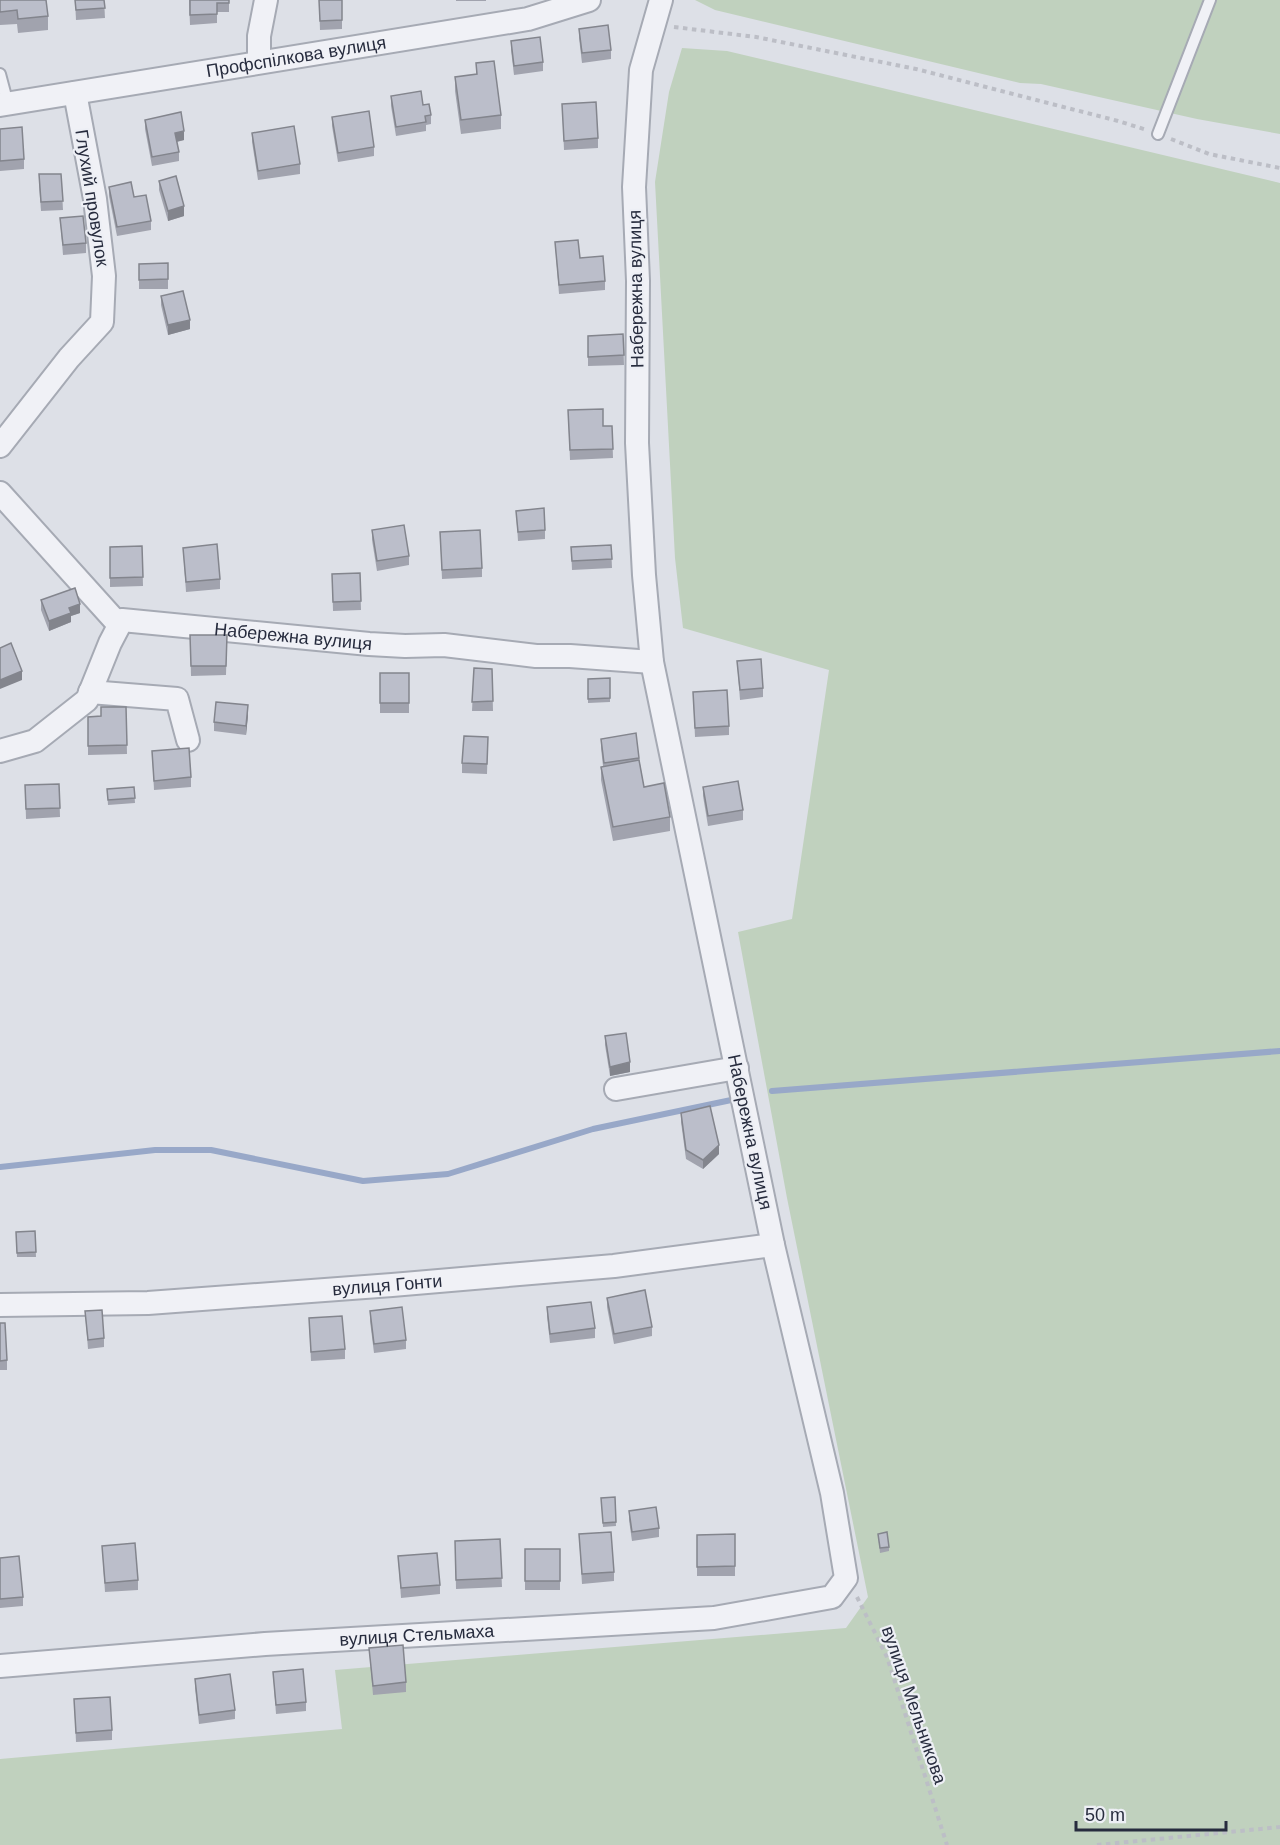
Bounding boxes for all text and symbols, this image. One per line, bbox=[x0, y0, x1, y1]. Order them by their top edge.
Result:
street label: Профспілкова вулиця bbox=[205, 32, 388, 81]
street label: Глухий провулок bbox=[71, 128, 113, 268]
street label: Набережна вулиця bbox=[625, 210, 647, 368]
street label: Набережна вулиця bbox=[213, 619, 373, 654]
street label: Набережна вулиця bbox=[724, 1052, 776, 1212]
street label: вулиця Гонти bbox=[332, 1271, 443, 1299]
street label: вулиця Стельмаха bbox=[339, 1621, 496, 1650]
street label: вулиця Мельникова bbox=[878, 1624, 951, 1787]
scale bar bbox=[1076, 1794, 1226, 1832]
text: 50 m bbox=[1085, 1805, 1125, 1825]

